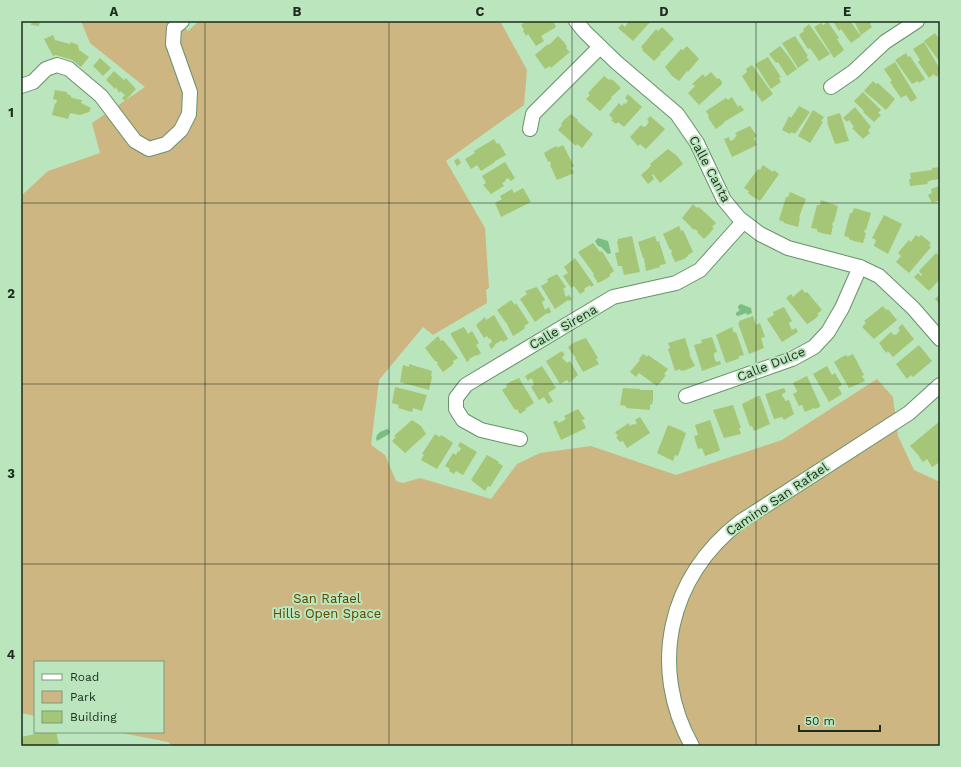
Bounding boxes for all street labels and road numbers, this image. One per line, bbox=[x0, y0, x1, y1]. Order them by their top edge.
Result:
street label: Calle Canta bbox=[686, 133, 734, 205]
street label: Calle Sirena bbox=[526, 301, 600, 352]
street label: Calle Dulce bbox=[735, 343, 807, 385]
street label: Camino San Rafael bbox=[723, 459, 831, 539]

